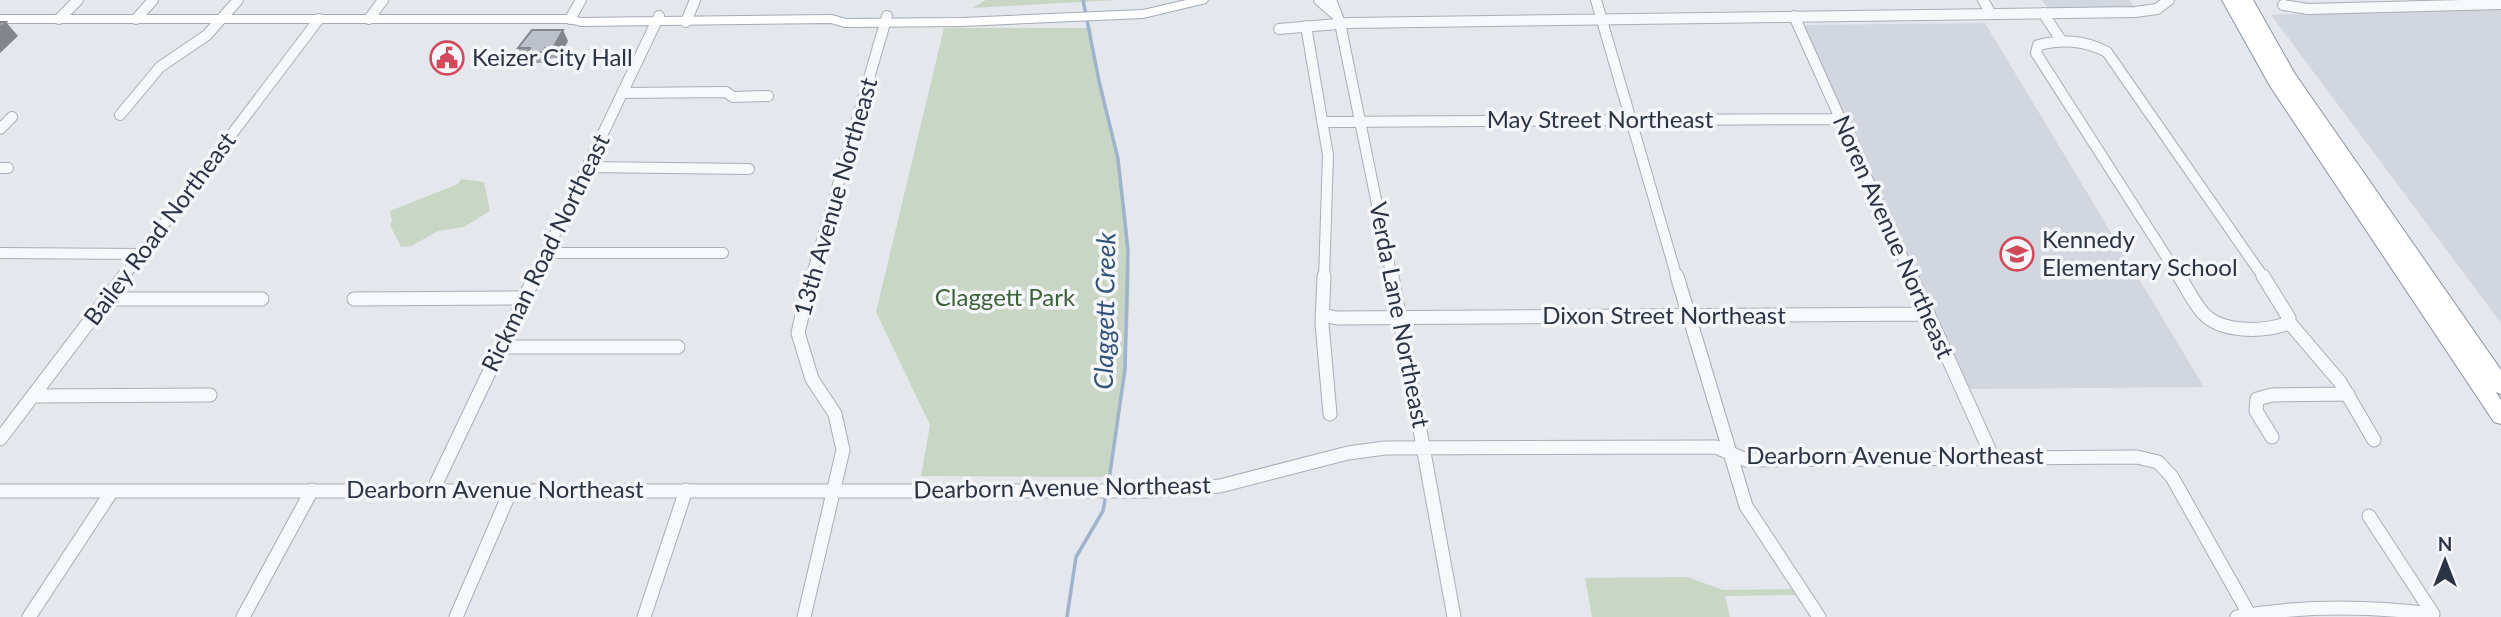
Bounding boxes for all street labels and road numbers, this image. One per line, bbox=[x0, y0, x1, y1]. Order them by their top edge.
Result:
street label: 13th Avenue Northeast bbox=[787, 74, 883, 319]
street label: May Street Northeast bbox=[1487, 104, 1714, 133]
street label: Noren Avenue Northeast bbox=[1828, 110, 1961, 363]
street label: Bailey Road Northeast bbox=[77, 126, 241, 330]
street label: Rickman Road Northeast bbox=[474, 128, 615, 376]
street label: Verda Lane Northeast bbox=[1364, 199, 1437, 430]
street label: Dixon Street Northeast bbox=[1542, 300, 1786, 329]
street label: Dearborn Avenue Northeast bbox=[1746, 440, 2044, 469]
street label: Dearborn Avenue Northeast bbox=[913, 469, 1211, 504]
street label: Dearborn Avenue Northeast bbox=[346, 474, 644, 503]

